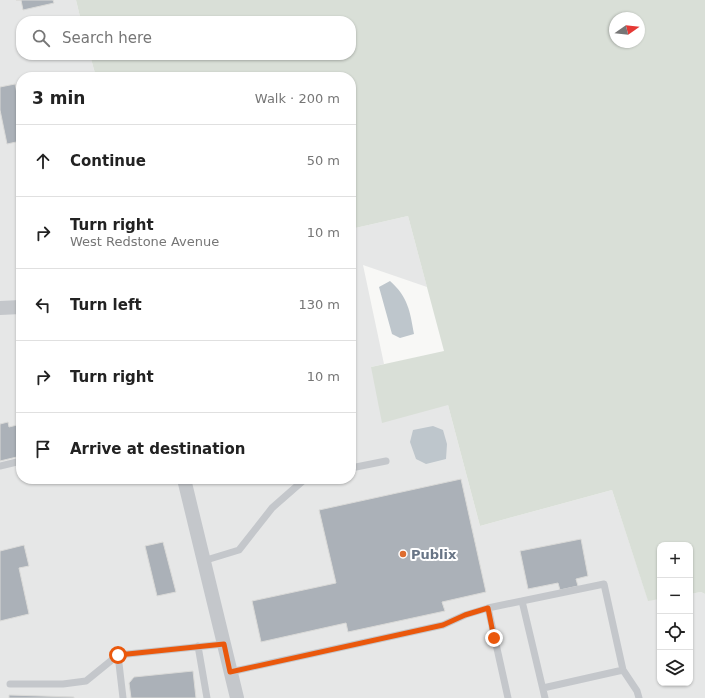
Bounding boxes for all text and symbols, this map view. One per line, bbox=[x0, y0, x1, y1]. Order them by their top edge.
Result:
north arrow bbox=[609, 12, 645, 48]
search box bbox=[16, 16, 356, 60]
icon: search bbox=[30, 27, 52, 49]
text: Search here bbox=[62, 29, 152, 47]
text: 3 min bbox=[32, 88, 85, 108]
text: Walk · 200 m bbox=[255, 91, 340, 106]
icon: ahead bbox=[32, 150, 54, 172]
text: Continue bbox=[70, 152, 146, 170]
text: 50 m bbox=[307, 153, 340, 168]
text: Turn right bbox=[70, 216, 154, 234]
icon: right bbox=[32, 222, 54, 244]
text: 10 m bbox=[307, 225, 340, 240]
text: West Redstone Avenue bbox=[70, 234, 219, 249]
icon: left bbox=[32, 294, 54, 316]
text: Turn left bbox=[70, 296, 142, 314]
text: 130 m bbox=[298, 297, 340, 312]
icon: right bbox=[32, 366, 54, 388]
text: Turn right bbox=[70, 368, 154, 386]
text: 10 m bbox=[307, 369, 340, 384]
icon: arrive bbox=[32, 438, 54, 460]
text: Arrive at destination bbox=[70, 440, 245, 458]
map controls bbox=[657, 542, 693, 686]
button: + bbox=[657, 542, 693, 578]
place label: Publix bbox=[411, 547, 457, 562]
marker: Publix bbox=[398, 549, 408, 559]
button: − bbox=[657, 578, 693, 614]
button: locate bbox=[657, 614, 693, 650]
route end bbox=[485, 629, 503, 647]
route start bbox=[109, 646, 127, 664]
button: layers bbox=[657, 650, 693, 686]

